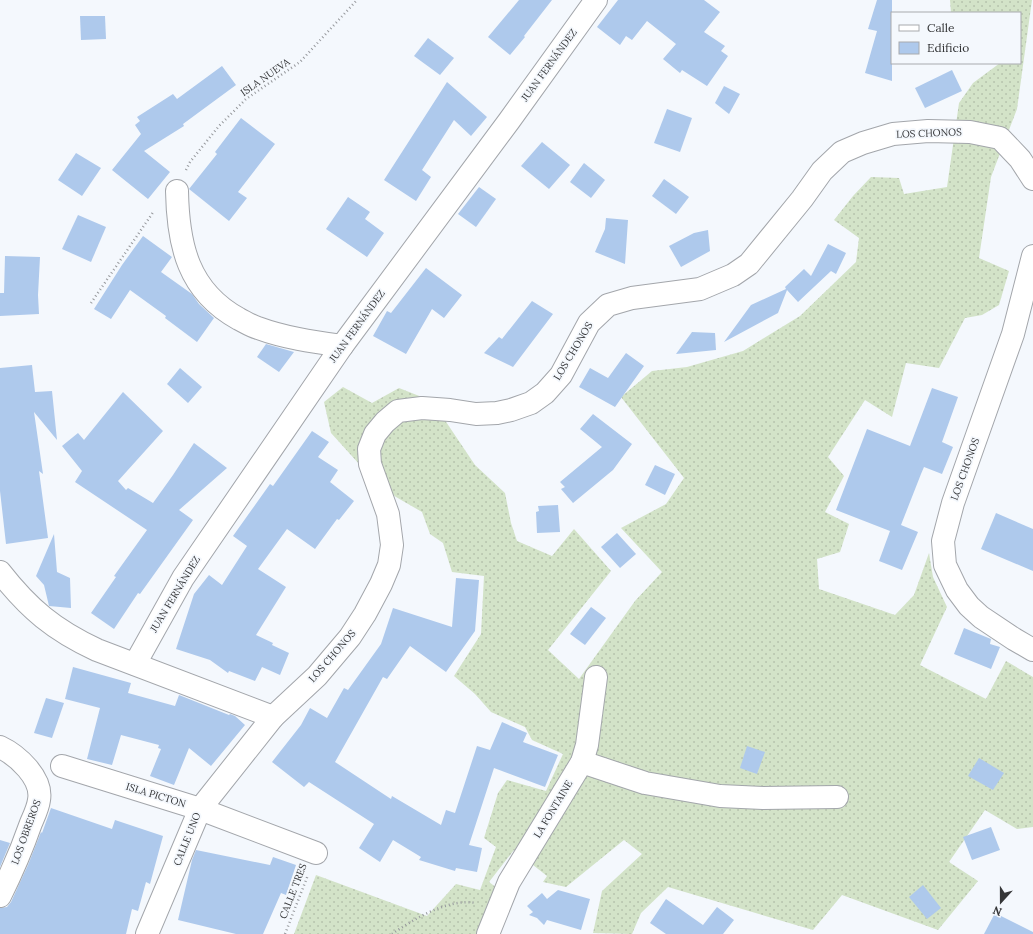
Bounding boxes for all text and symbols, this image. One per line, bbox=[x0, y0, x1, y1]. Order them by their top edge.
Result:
legend bbox=[891, 12, 1021, 64]
text: Calle bbox=[927, 20, 955, 35]
street label: JUAN FERNÁNDEZ bbox=[518, 26, 580, 105]
text: Edificio bbox=[927, 40, 969, 55]
street label: ISLA NUEVA bbox=[238, 55, 293, 99]
street label: LOS CHONOS bbox=[896, 125, 962, 141]
street label: JUAN FERNÁNDEZ bbox=[326, 287, 388, 366]
street label: LOS CHONOS bbox=[551, 319, 596, 382]
street label: LOS CHONOS bbox=[948, 436, 982, 502]
street label: JUAN FERNÁNDEZ bbox=[147, 554, 203, 635]
street label: LOS CHONOS bbox=[306, 627, 359, 685]
street label: LA FONTAINE bbox=[531, 778, 575, 840]
street label: ISLA PICTON bbox=[124, 780, 188, 810]
street label: LOS OBREROS bbox=[8, 797, 44, 866]
street label: CALLE UNO bbox=[170, 810, 204, 868]
street label: CALLE TRES bbox=[277, 861, 310, 920]
north arrow bbox=[981, 882, 1021, 922]
text: N bbox=[990, 903, 1004, 919]

